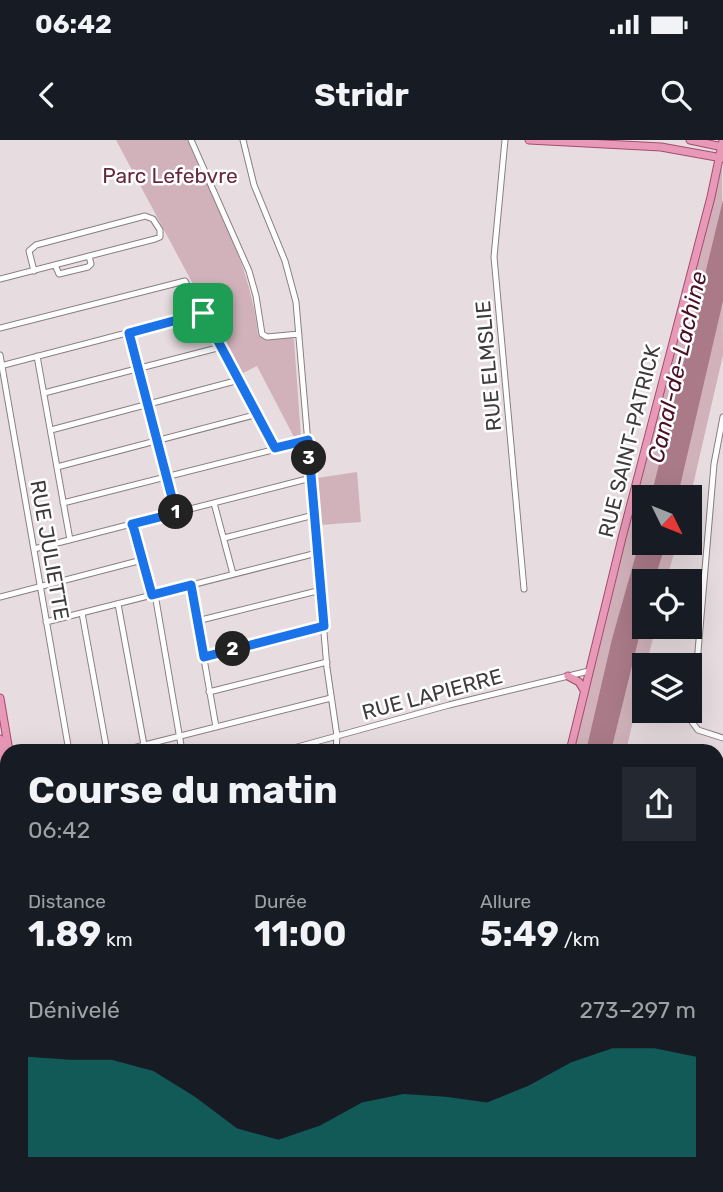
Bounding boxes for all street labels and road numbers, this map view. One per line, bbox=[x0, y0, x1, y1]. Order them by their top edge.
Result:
street label: RUE ELMSLIE bbox=[470, 300, 506, 432]
street label: RUE SAINT-PATRICK bbox=[593, 342, 665, 540]
street label: RUE JULIETTE bbox=[25, 478, 75, 622]
street label: RUE LAPIERRE bbox=[359, 663, 505, 725]

